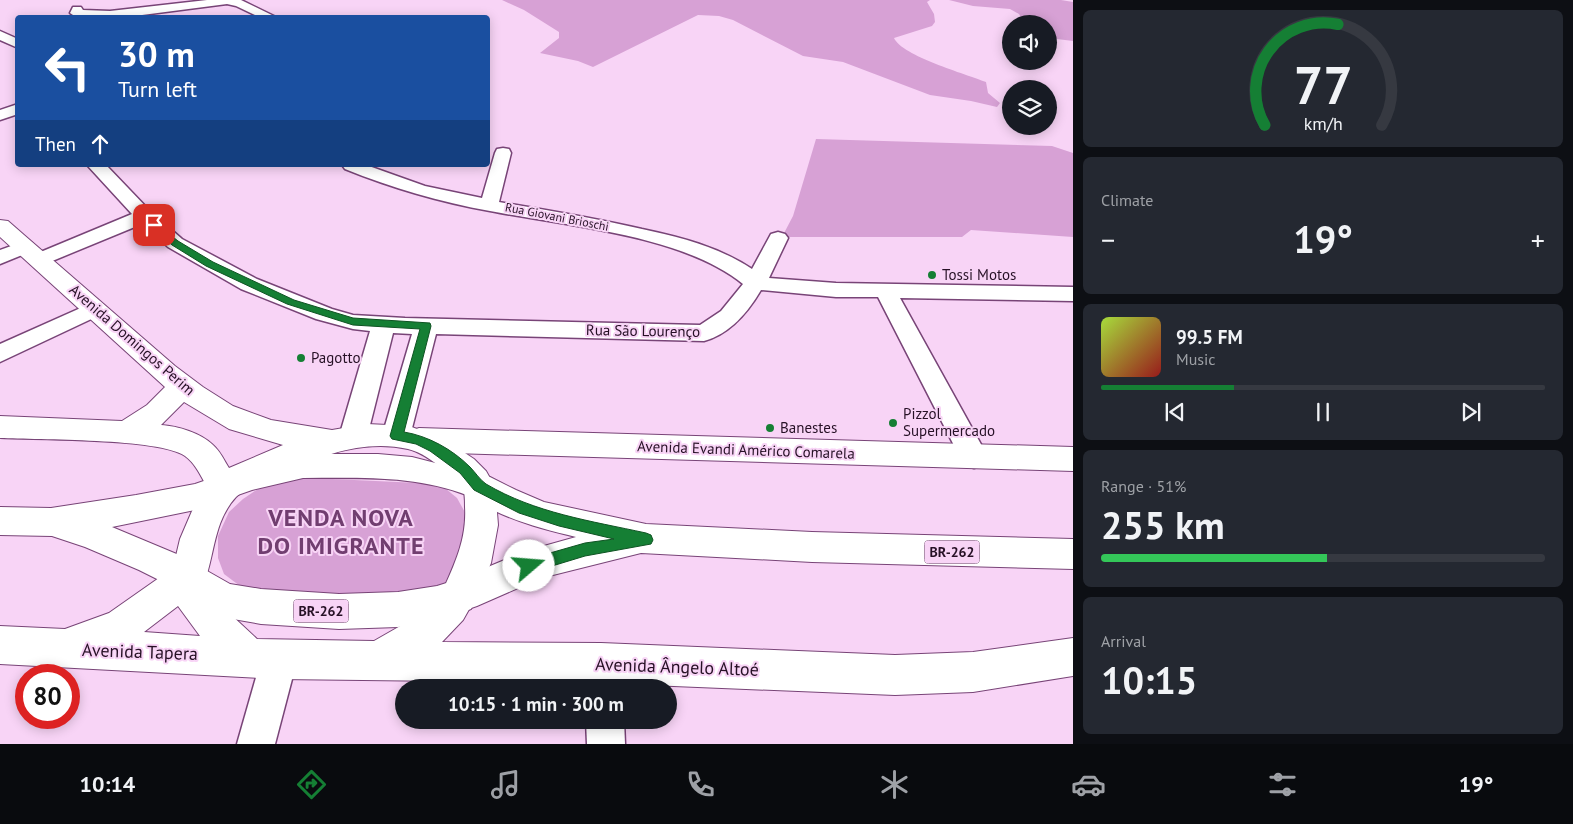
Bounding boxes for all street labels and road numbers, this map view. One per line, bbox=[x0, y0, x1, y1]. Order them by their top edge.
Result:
street label: Rua Giovani Brioschi bbox=[504, 199, 610, 234]
street label: Avenida Domingos Perim bbox=[66, 280, 199, 399]
street label: Rua São Lourenço bbox=[586, 320, 700, 341]
street label: Avenida Evandi Américo Comarela bbox=[637, 436, 855, 463]
road number: BR-262 bbox=[924, 540, 980, 564]
road number: BR-262 bbox=[294, 600, 348, 622]
street label: Avenida Tapera bbox=[82, 638, 198, 665]
street label: Avenida Ângelo Altoé bbox=[595, 652, 759, 681]

